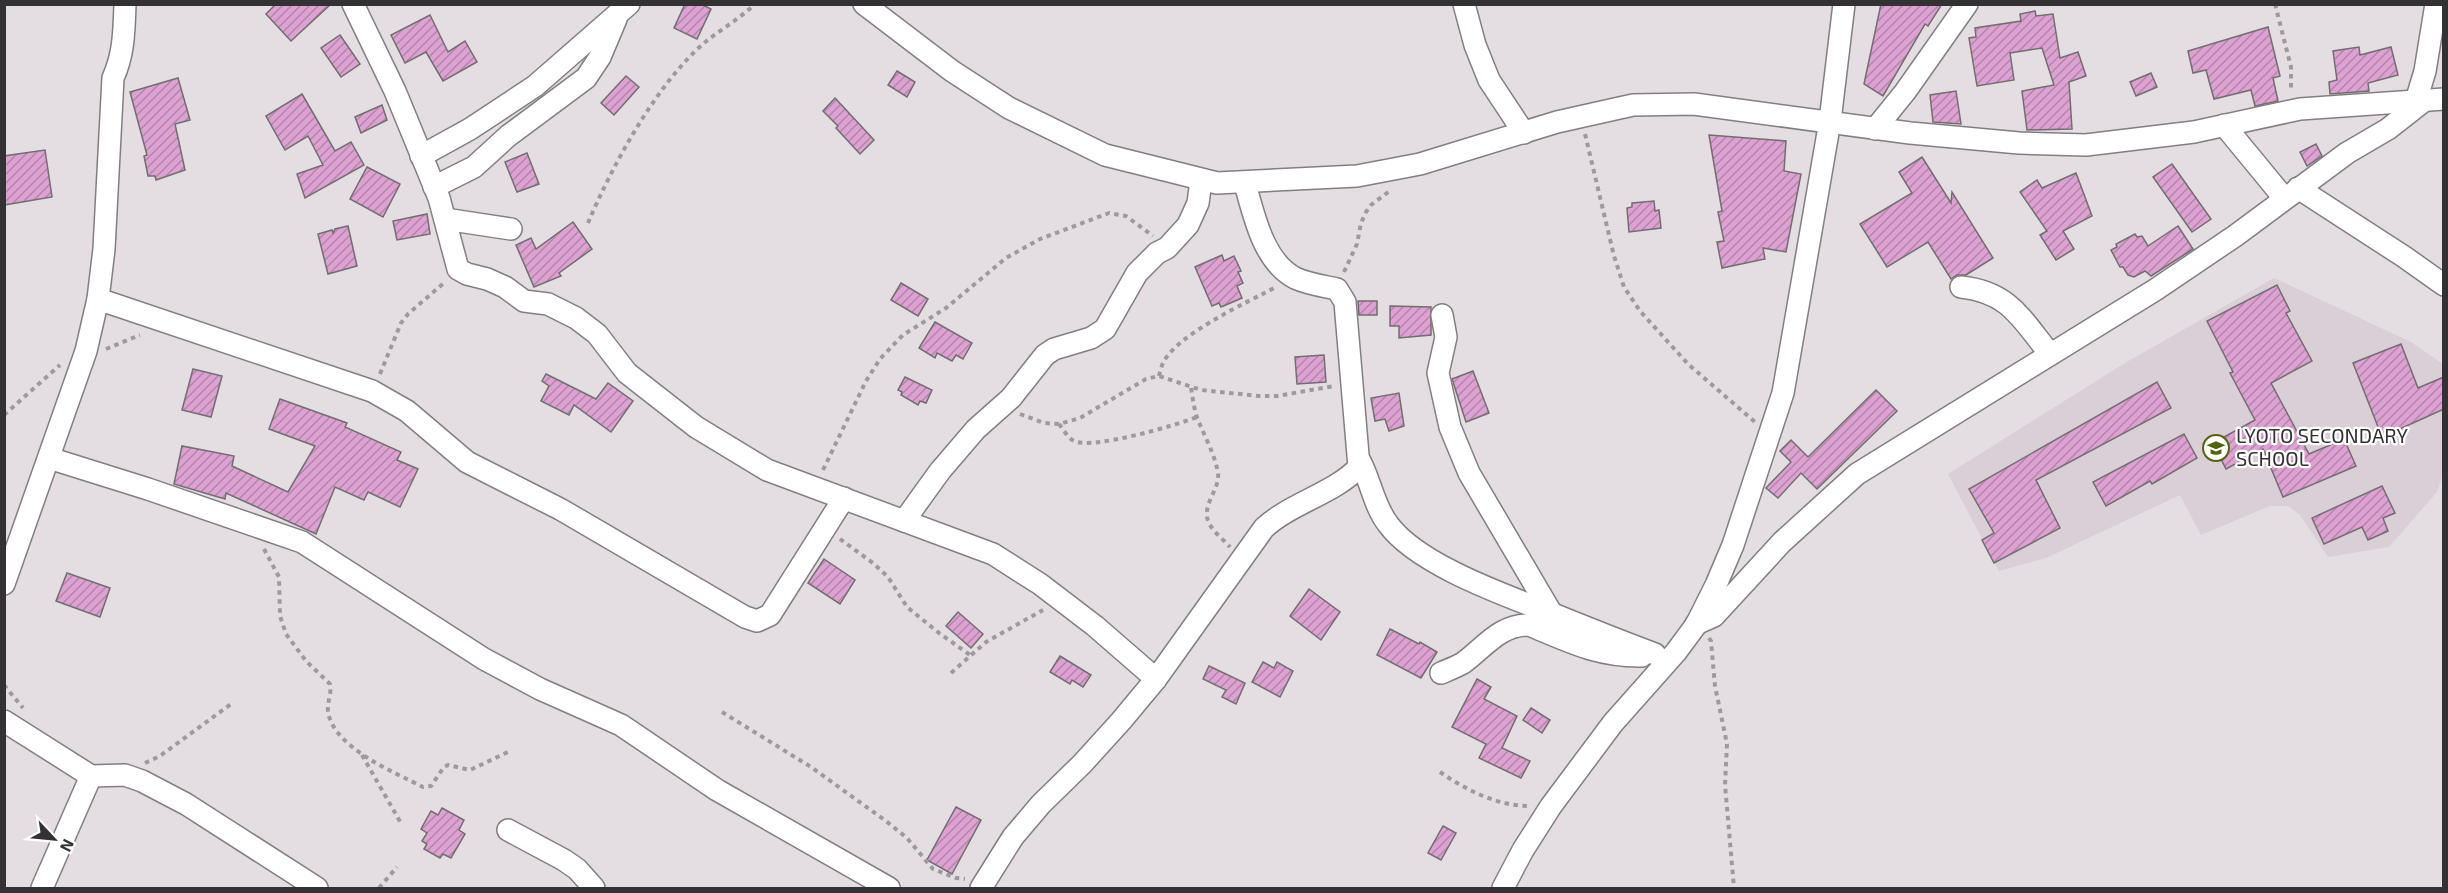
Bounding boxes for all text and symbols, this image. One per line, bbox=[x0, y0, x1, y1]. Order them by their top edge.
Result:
place label: LYOTO SECONDARY SCHOOL bbox=[2236, 423, 2408, 470]
school or university icon: LYOTO SECONDARY SCHOOL bbox=[2201, 433, 2231, 463]
north arrow bbox=[24, 809, 84, 869]
text: N bbox=[57, 836, 79, 855]

